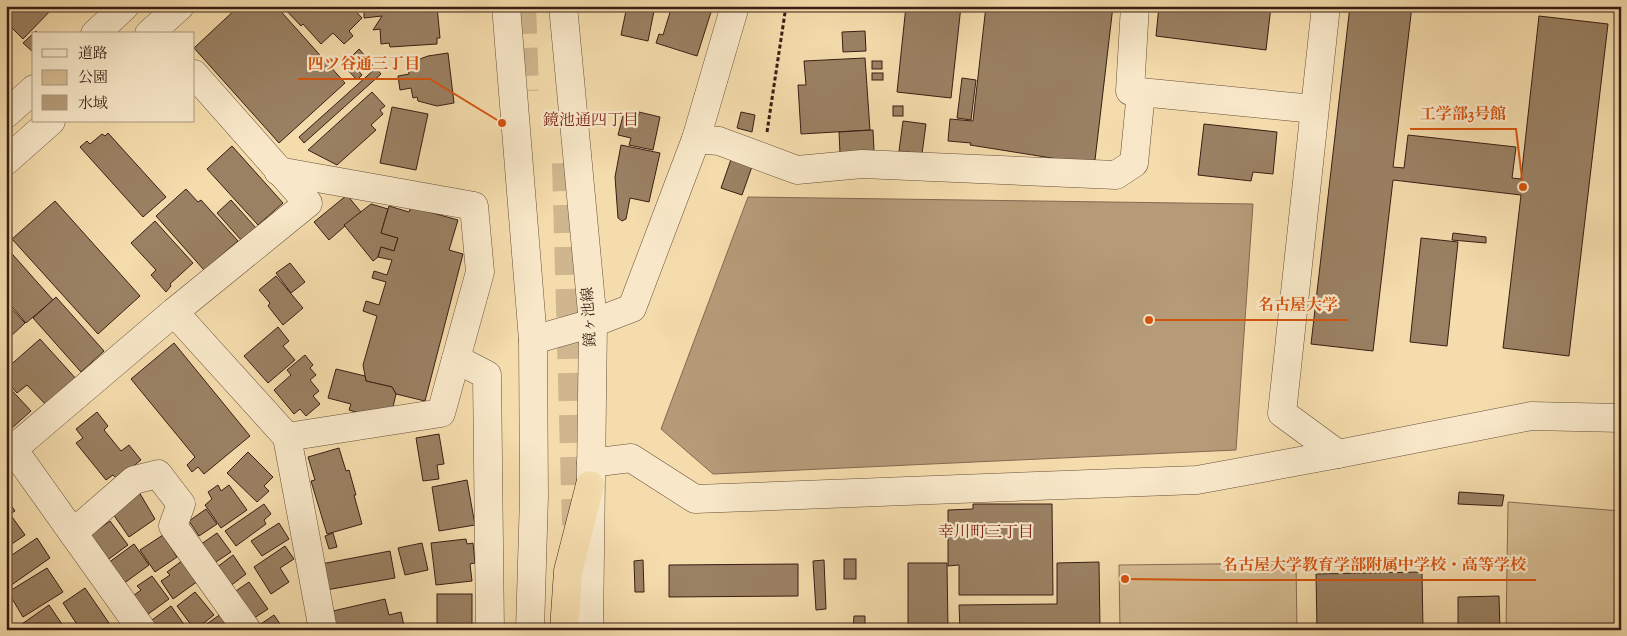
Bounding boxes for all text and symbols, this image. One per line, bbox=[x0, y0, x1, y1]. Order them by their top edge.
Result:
legend bbox=[32, 32, 195, 122]
text: 道路 bbox=[78, 44, 108, 65]
callout: 四ツ谷通三丁目 bbox=[298, 48, 430, 79]
text: 四ツ谷通三丁目 bbox=[308, 54, 420, 77]
text: 公園 bbox=[78, 68, 108, 89]
text: 水域 bbox=[78, 94, 108, 115]
callout: 工学部3号館 bbox=[1410, 98, 1516, 129]
text: 工学部3号館 bbox=[1420, 104, 1506, 127]
district label: 鏡池通四丁目 bbox=[543, 110, 639, 133]
street label: 鏡ヶ池線 bbox=[578, 286, 602, 348]
callout: 名古屋大学 bbox=[1248, 289, 1348, 320]
text: 名古屋大学 bbox=[1258, 295, 1338, 318]
district label: 幸川町三丁目 bbox=[938, 522, 1034, 545]
callout: 名古屋大学教育学部附属中学校・高等学校 bbox=[1212, 549, 1536, 580]
text: 名古屋大学教育学部附属中学校・高等学校 bbox=[1222, 555, 1527, 578]

